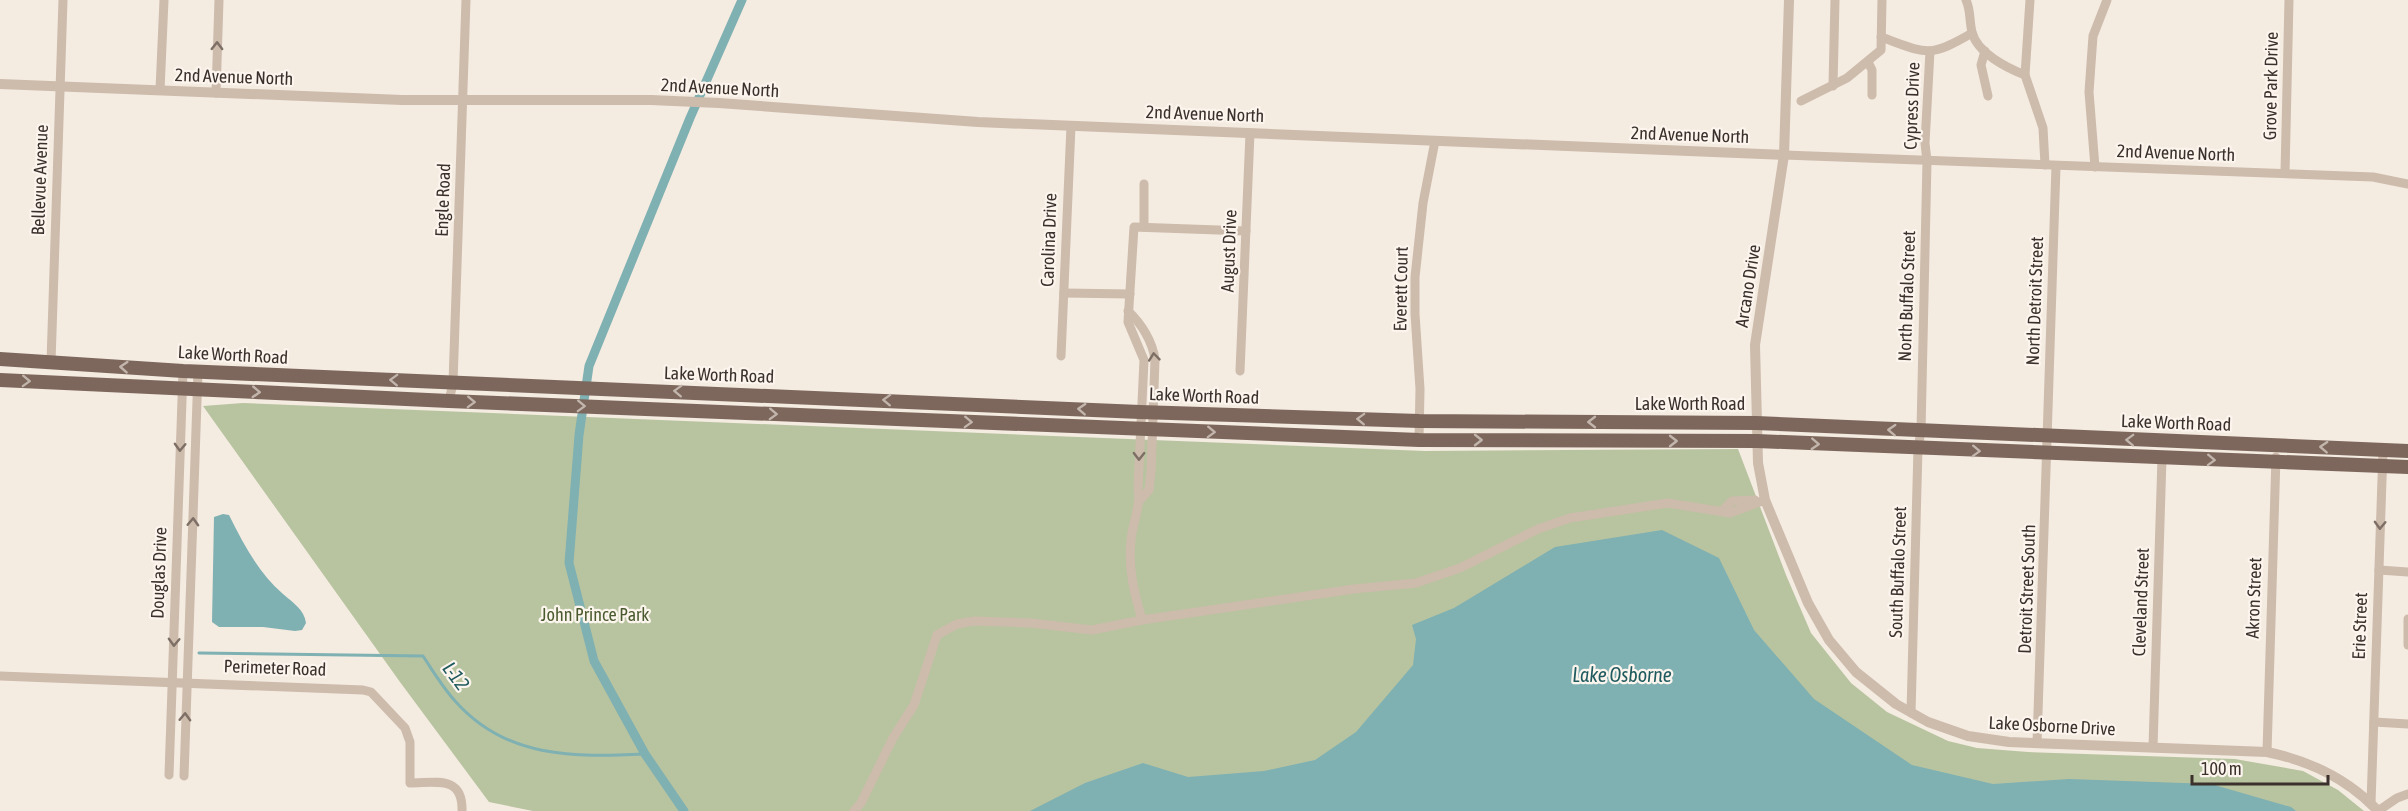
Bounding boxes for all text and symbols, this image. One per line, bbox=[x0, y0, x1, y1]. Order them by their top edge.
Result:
street label: Grove Park Drive bbox=[2259, 32, 2282, 140]
one-way arrow bbox=[211, 42, 224, 51]
street label: Cypress Drive bbox=[1899, 62, 1924, 150]
street label: 2nd Avenue North bbox=[174, 64, 294, 89]
street label: 2nd Avenue North bbox=[660, 74, 780, 101]
street label: 2nd Avenue North bbox=[1145, 101, 1265, 126]
street label: 2nd Avenue North bbox=[1630, 122, 1750, 147]
street label: Bellevue Avenue bbox=[27, 124, 52, 236]
street label: 2nd Avenue North bbox=[2116, 140, 2236, 165]
street label: Engle Road bbox=[431, 163, 454, 237]
street label: Carolina Drive bbox=[1036, 193, 1061, 287]
street label: August Drive bbox=[1217, 209, 1240, 293]
street label: North Buffalo Street bbox=[1894, 230, 1919, 362]
street label: North Detroit Street bbox=[2022, 236, 2047, 366]
street label: Arcano Drive bbox=[1731, 243, 1764, 329]
street label: Everett Court bbox=[1389, 246, 1412, 332]
street label: Lake Worth Road bbox=[177, 341, 289, 368]
one-way arrow bbox=[1148, 353, 1161, 362]
one-way arrow bbox=[120, 361, 129, 374]
street label: Lake Worth Road bbox=[663, 362, 775, 387]
one-way arrow bbox=[390, 374, 399, 387]
one-way arrow bbox=[21, 375, 30, 388]
street label: Lake Worth Road bbox=[1148, 383, 1260, 408]
one-way arrow bbox=[673, 385, 682, 398]
one-way arrow bbox=[251, 386, 260, 399]
street label: Lake Worth Road bbox=[1635, 393, 1745, 414]
one-way arrow bbox=[883, 394, 892, 407]
one-way arrow bbox=[467, 396, 476, 408]
one-way arrow bbox=[576, 399, 585, 412]
one-way arrow bbox=[1077, 402, 1086, 415]
one-way arrow bbox=[769, 407, 778, 420]
street label: Lake Worth Road bbox=[2120, 410, 2232, 435]
one-way arrow bbox=[1356, 413, 1365, 425]
one-way arrow bbox=[963, 415, 972, 428]
one-way arrow bbox=[1588, 416, 1597, 428]
one-way arrow bbox=[1888, 423, 1897, 436]
one-way arrow bbox=[1207, 426, 1216, 439]
one-way arrow bbox=[2125, 433, 2134, 446]
one-way arrow bbox=[1473, 434, 1482, 446]
one-way arrow bbox=[1668, 435, 1677, 447]
one-way arrow bbox=[1811, 437, 1820, 450]
one-way arrow bbox=[2320, 441, 2329, 454]
one-way arrow bbox=[174, 443, 186, 452]
one-way arrow bbox=[1972, 444, 1981, 457]
one-way arrow bbox=[1133, 452, 1145, 461]
one-way arrow bbox=[2207, 454, 2216, 466]
street label: South Buffalo Street bbox=[1885, 506, 1910, 638]
one-way arrow bbox=[186, 518, 199, 527]
one-way arrow bbox=[2374, 520, 2387, 529]
street label: Detroit Street South bbox=[2014, 524, 2039, 654]
street label: Douglas Drive bbox=[146, 527, 171, 619]
street label: Cleveland Street bbox=[2128, 547, 2153, 657]
street label: Akron Street bbox=[2242, 557, 2265, 639]
street label: Erie Street bbox=[2348, 592, 2371, 660]
park label: John Prince Park bbox=[541, 604, 649, 625]
one-way arrow bbox=[167, 638, 180, 647]
street label: Perimeter Road bbox=[223, 655, 327, 680]
water label: L-12 bbox=[438, 657, 474, 694]
water label: Lake Osborne bbox=[1572, 663, 1672, 686]
street label: Lake Osborne Drive bbox=[1988, 712, 2116, 739]
one-way arrow bbox=[179, 713, 192, 722]
scale bar bbox=[2192, 748, 2328, 786]
text: 100 m bbox=[2201, 758, 2242, 779]

